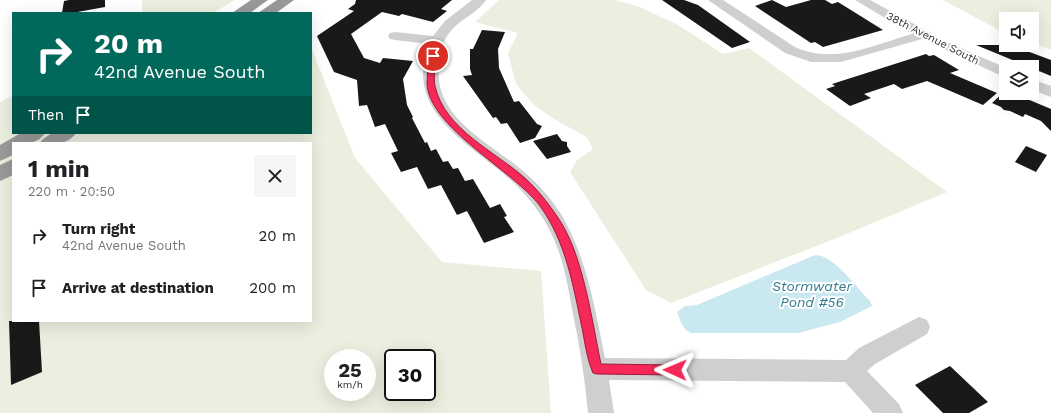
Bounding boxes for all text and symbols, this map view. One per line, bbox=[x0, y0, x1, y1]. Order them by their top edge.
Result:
street label: 38th Avenue South bbox=[884, 9, 981, 67]
map controls bbox=[999, 12, 1039, 100]
button: sound bbox=[999, 12, 1039, 52]
text: 20 m bbox=[94, 27, 163, 60]
icon: right bbox=[28, 28, 80, 80]
pin bbox=[416, 39, 450, 73]
icon: arrive bbox=[422, 45, 444, 67]
button: layers bbox=[999, 60, 1039, 100]
text: 42nd Avenue South bbox=[94, 61, 265, 82]
icon: arrive bbox=[72, 104, 94, 126]
text: Then bbox=[28, 106, 64, 124]
text: 1 min bbox=[28, 155, 90, 183]
button: close bbox=[254, 155, 296, 197]
text: 220 m · 20:50 bbox=[28, 184, 115, 199]
text: Turn right bbox=[62, 220, 135, 238]
icon: right bbox=[28, 225, 50, 247]
text: 20 m bbox=[259, 227, 296, 245]
text: 42nd Avenue South bbox=[62, 238, 186, 253]
icon: arrive bbox=[28, 277, 50, 299]
water label: Stormwater Pond #56 bbox=[772, 278, 853, 310]
text: Arrive at destination bbox=[62, 279, 214, 297]
text: 200 m bbox=[249, 279, 296, 297]
speed limit sign: 30 bbox=[384, 349, 436, 401]
position arrow bbox=[654, 349, 696, 391]
text: 25 bbox=[338, 358, 362, 382]
text: km/h bbox=[337, 379, 363, 390]

